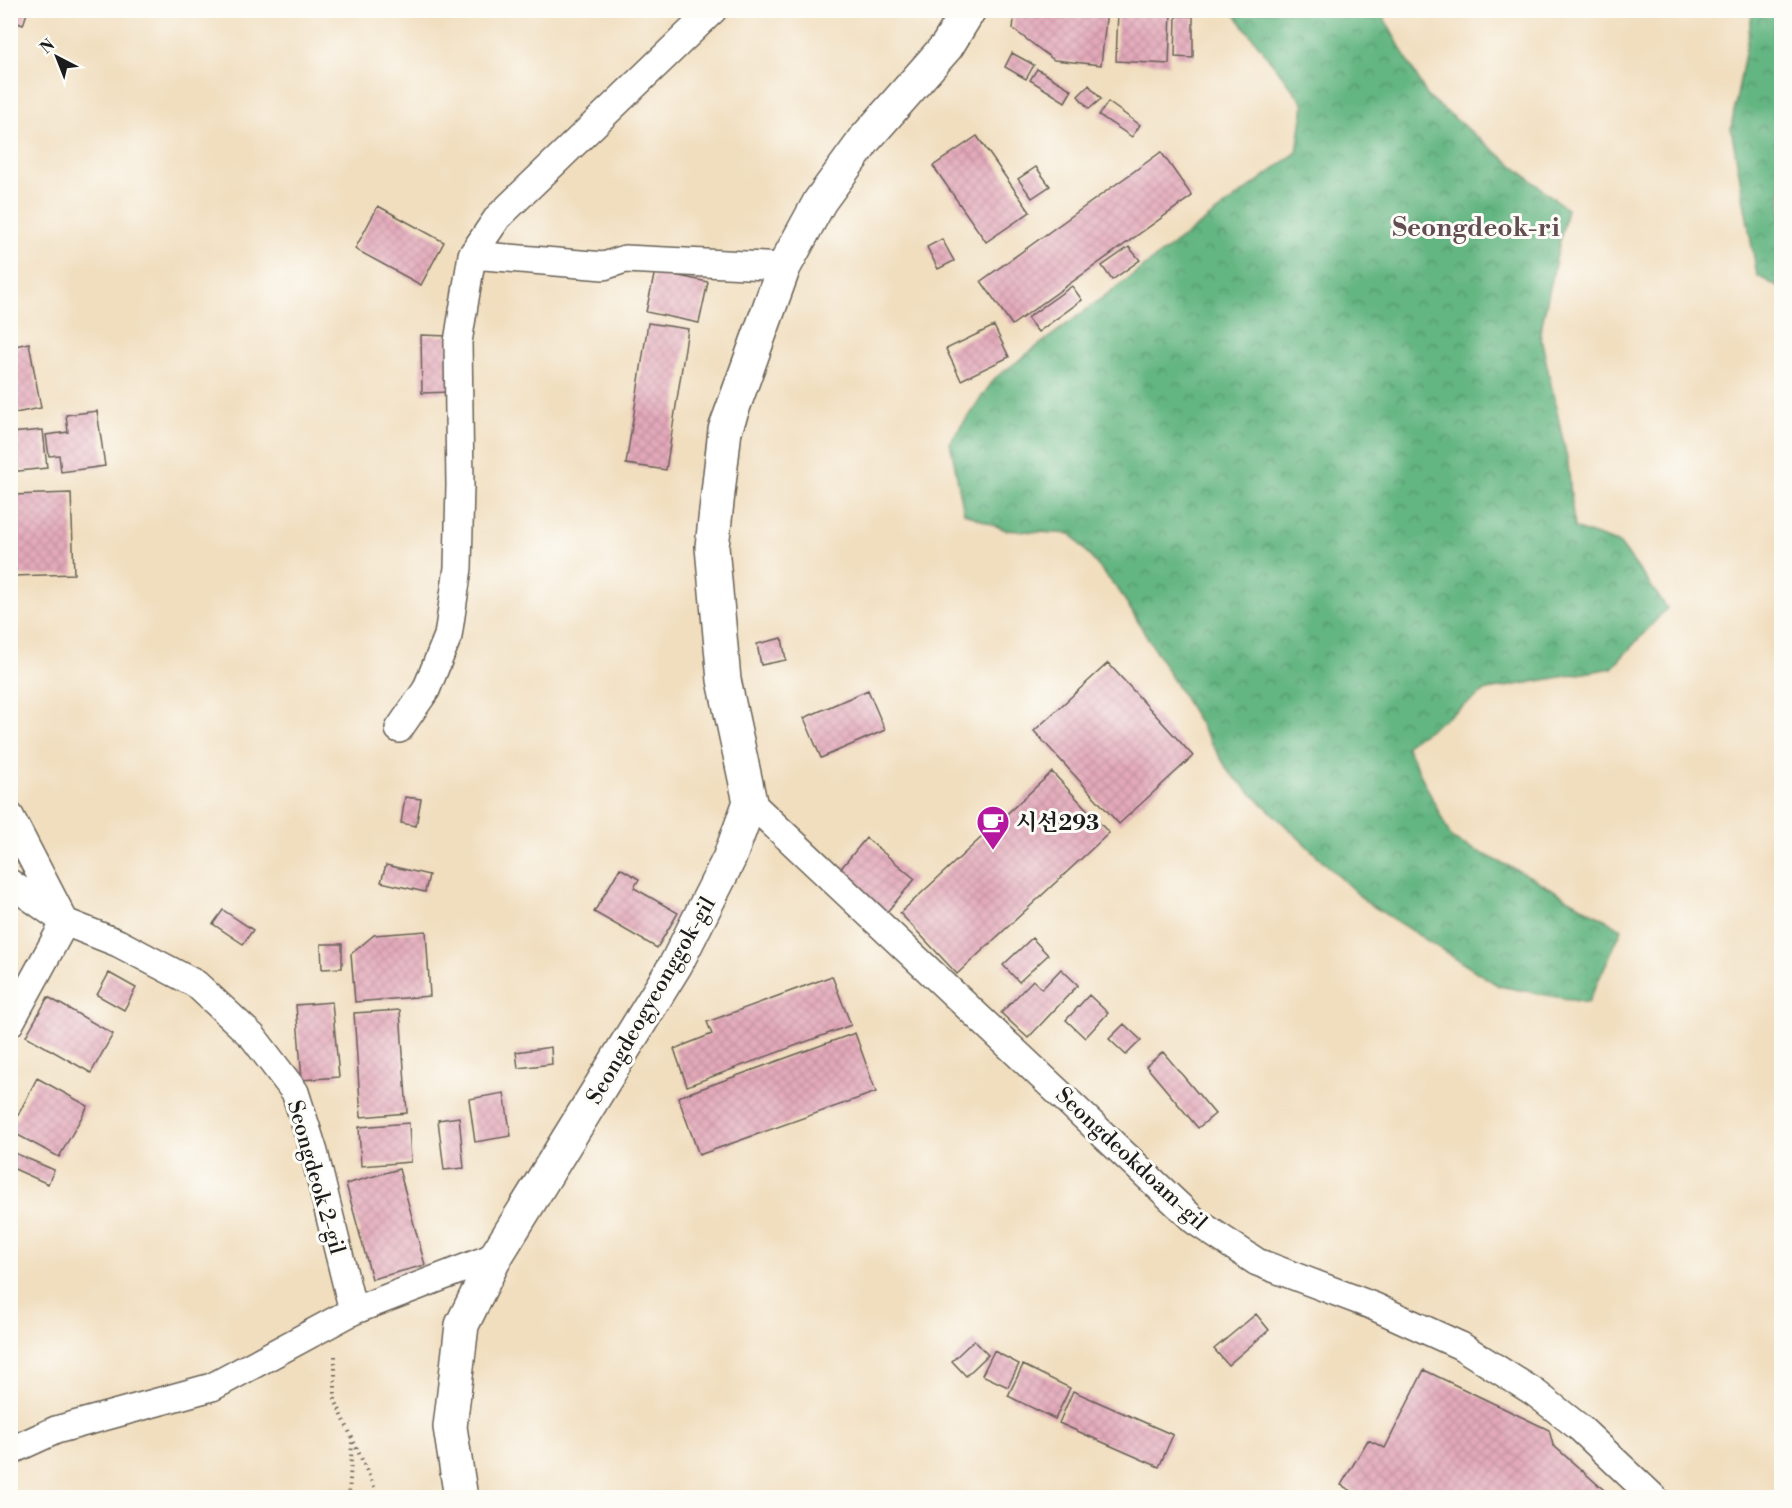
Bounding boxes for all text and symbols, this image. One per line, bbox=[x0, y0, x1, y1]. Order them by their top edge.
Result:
north arrow bbox=[27, 27, 87, 87]
text: N bbox=[36, 35, 59, 58]
district label: Seongdeok-ri bbox=[1392, 212, 1560, 244]
cafe icon: 시선293 bbox=[975, 804, 1011, 851]
place label: 시선293 bbox=[1016, 810, 1099, 837]
street label: Seongdeogyeonggok-gil bbox=[581, 892, 722, 1109]
street label: Seongdeokdoam-gil bbox=[1050, 1082, 1213, 1237]
street label: Seongdeok 2-gil bbox=[281, 1097, 351, 1258]

